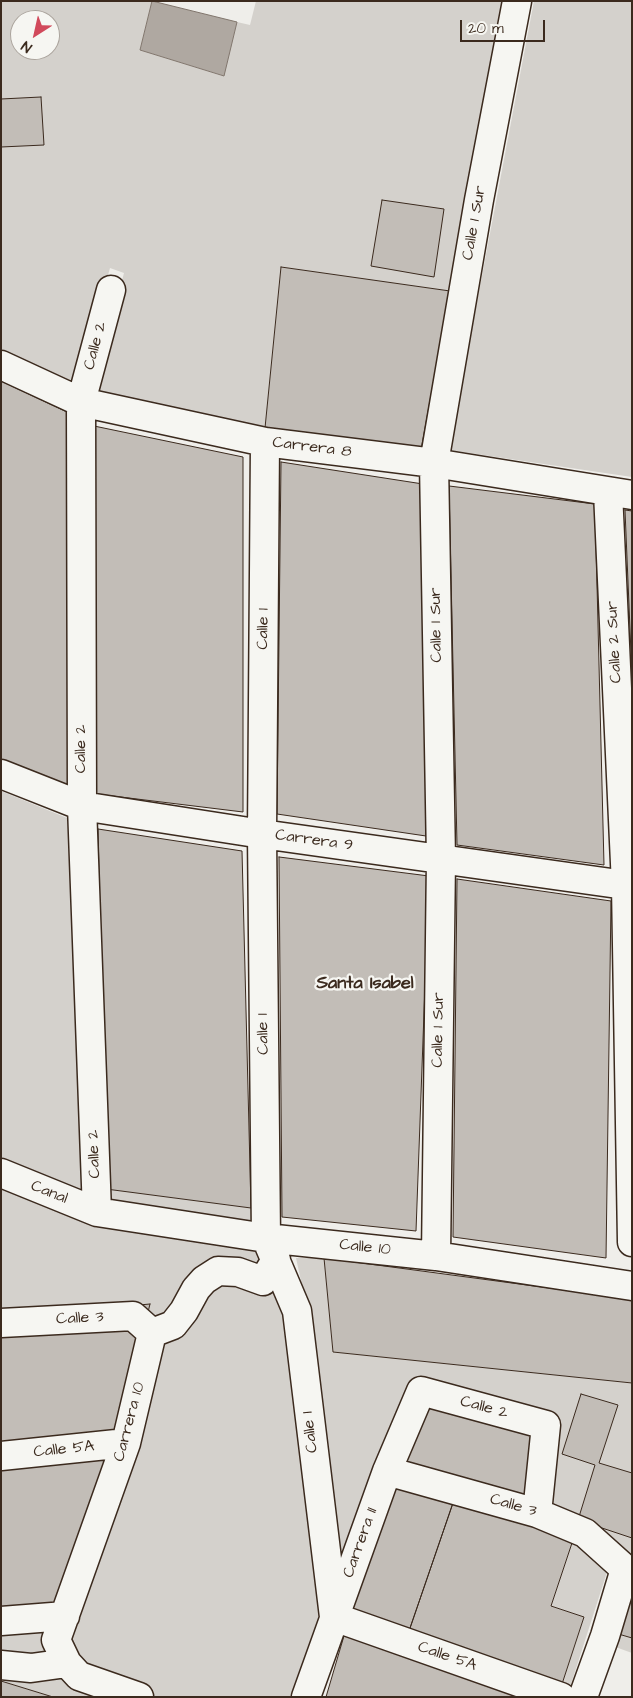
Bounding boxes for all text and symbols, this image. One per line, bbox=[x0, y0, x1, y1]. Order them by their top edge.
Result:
north arrow bbox=[10, 10, 60, 60]
scale bar bbox=[463, 10, 548, 42]
text: 20 m bbox=[468, 18, 504, 39]
text: N bbox=[18, 36, 36, 57]
street label: Calle 1 Sur bbox=[459, 184, 491, 262]
street label: Calle 2 bbox=[80, 320, 112, 372]
street label: Carrera 8 bbox=[271, 434, 353, 462]
street label: Calle 1 Sur bbox=[427, 587, 447, 663]
street label: Calle 2 Sur bbox=[603, 600, 627, 684]
street label: Calle 1 bbox=[254, 608, 274, 650]
street label: Calle 2 bbox=[72, 725, 92, 773]
street label: Carrera 9 bbox=[274, 826, 354, 856]
district label: Santa Isabel bbox=[317, 973, 413, 995]
street label: Calle 1 Sur bbox=[429, 992, 449, 1068]
street label: Calle 1 bbox=[254, 1013, 274, 1055]
street label: Calle 2 bbox=[85, 1129, 105, 1179]
street label: Canal bbox=[28, 1177, 70, 1209]
street label: Calle 10 bbox=[338, 1236, 392, 1260]
street label: Calle 3 bbox=[56, 1308, 104, 1330]
street label: Carrera 10 bbox=[110, 1380, 150, 1464]
street label: Calle 2 bbox=[458, 1392, 510, 1424]
street label: Calle 1 bbox=[299, 1410, 323, 1454]
street label: Calle 5A bbox=[33, 1437, 95, 1463]
street label: Calle 3 bbox=[487, 1490, 539, 1522]
street label: Carrera 11 bbox=[339, 1505, 383, 1581]
street label: Calle 5A bbox=[415, 1638, 479, 1676]

